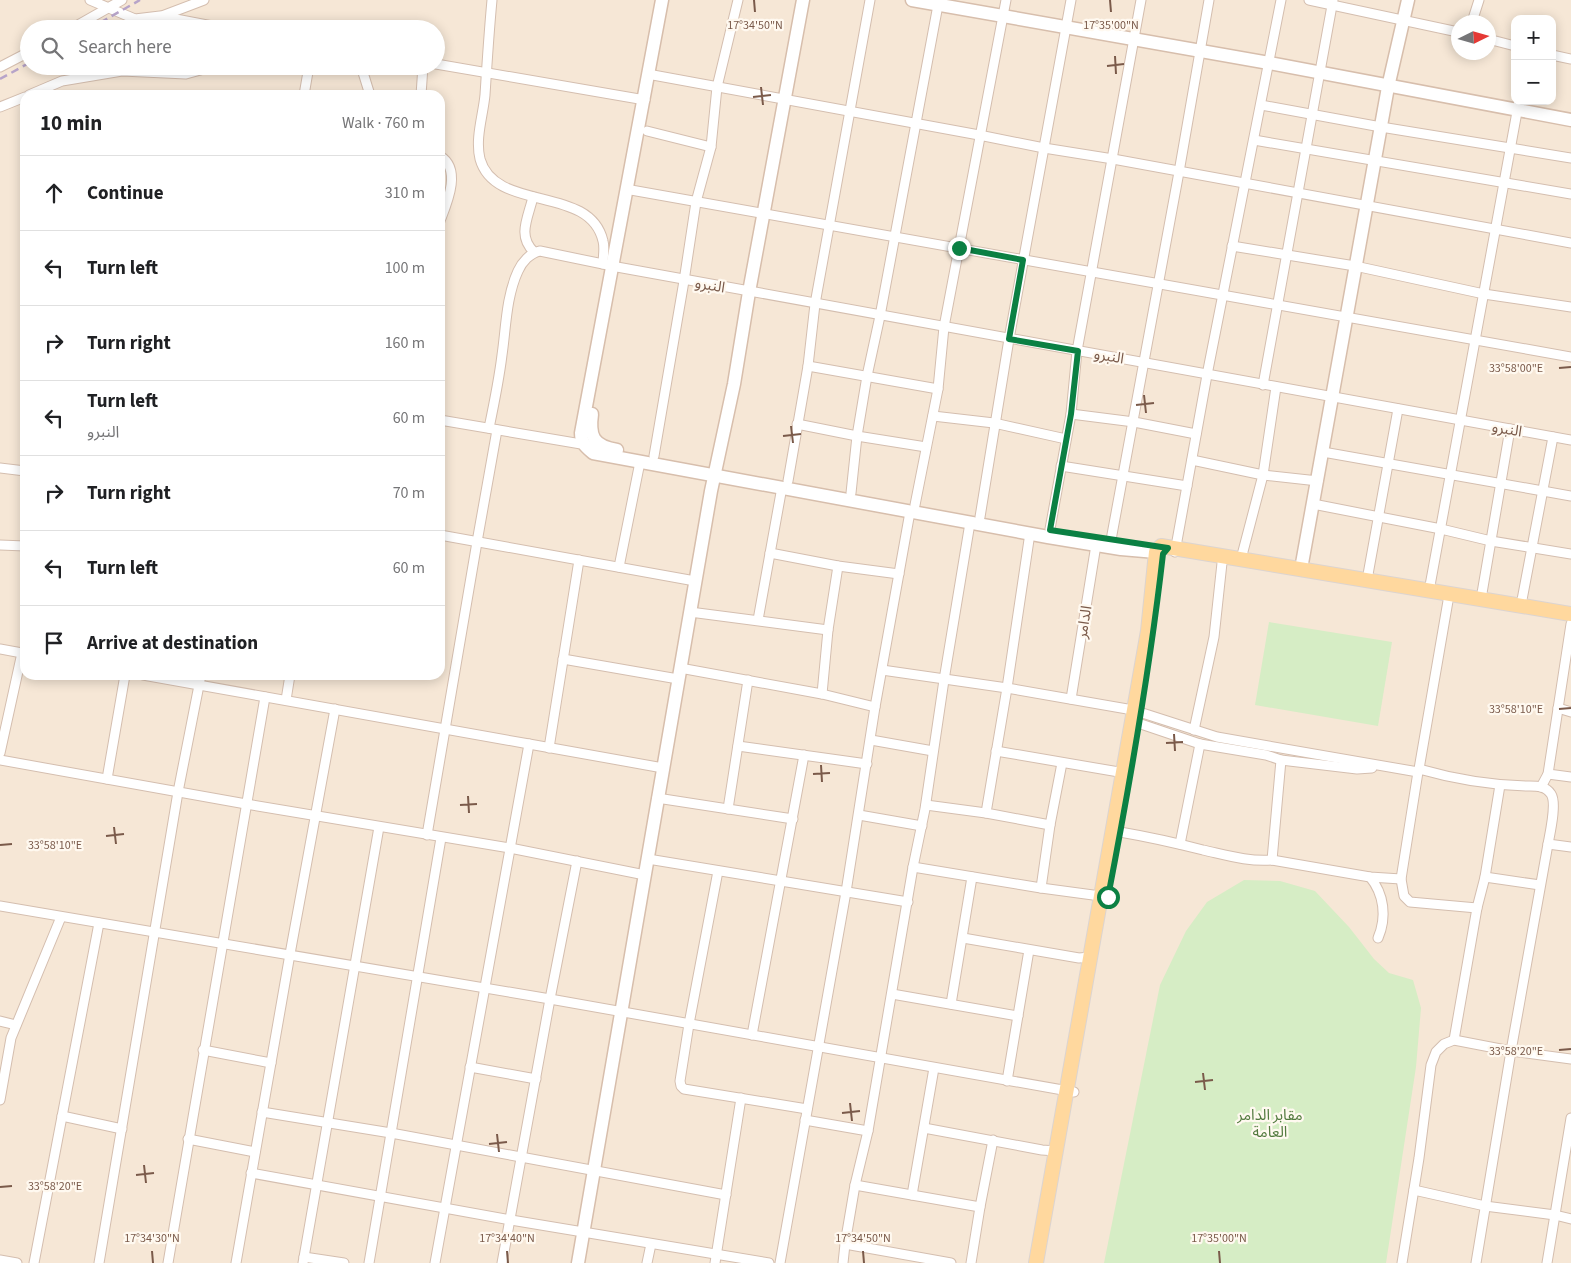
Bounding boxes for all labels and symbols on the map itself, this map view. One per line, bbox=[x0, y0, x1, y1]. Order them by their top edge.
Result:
north arrow bbox=[1451, 15, 1496, 60]
text: 17°34'50"N bbox=[727, 17, 783, 34]
text: 17°35'00"N bbox=[1083, 17, 1139, 34]
route end bbox=[948, 237, 971, 260]
street label: النبرو bbox=[693, 273, 727, 298]
street label: النبرو bbox=[1092, 344, 1126, 369]
text: 33°58'00"E bbox=[1489, 360, 1543, 377]
street label: النبرو bbox=[1490, 417, 1524, 442]
street label: الدامر bbox=[1071, 604, 1097, 641]
text: 33°58'10"E bbox=[1489, 701, 1543, 718]
text: 33°58'10"E bbox=[28, 837, 82, 854]
route start bbox=[1097, 886, 1120, 909]
text: 33°58'20"E bbox=[1489, 1043, 1543, 1060]
park label: مقابر الدامر العامة bbox=[1236, 1105, 1303, 1143]
text: 33°58'20"E bbox=[28, 1178, 82, 1195]
text: 17°34'30"N bbox=[124, 1230, 180, 1247]
text: 17°34'40"N bbox=[479, 1230, 535, 1247]
text: 17°34'50"N bbox=[835, 1230, 891, 1247]
text: 17°35'00"N bbox=[1191, 1230, 1247, 1247]

